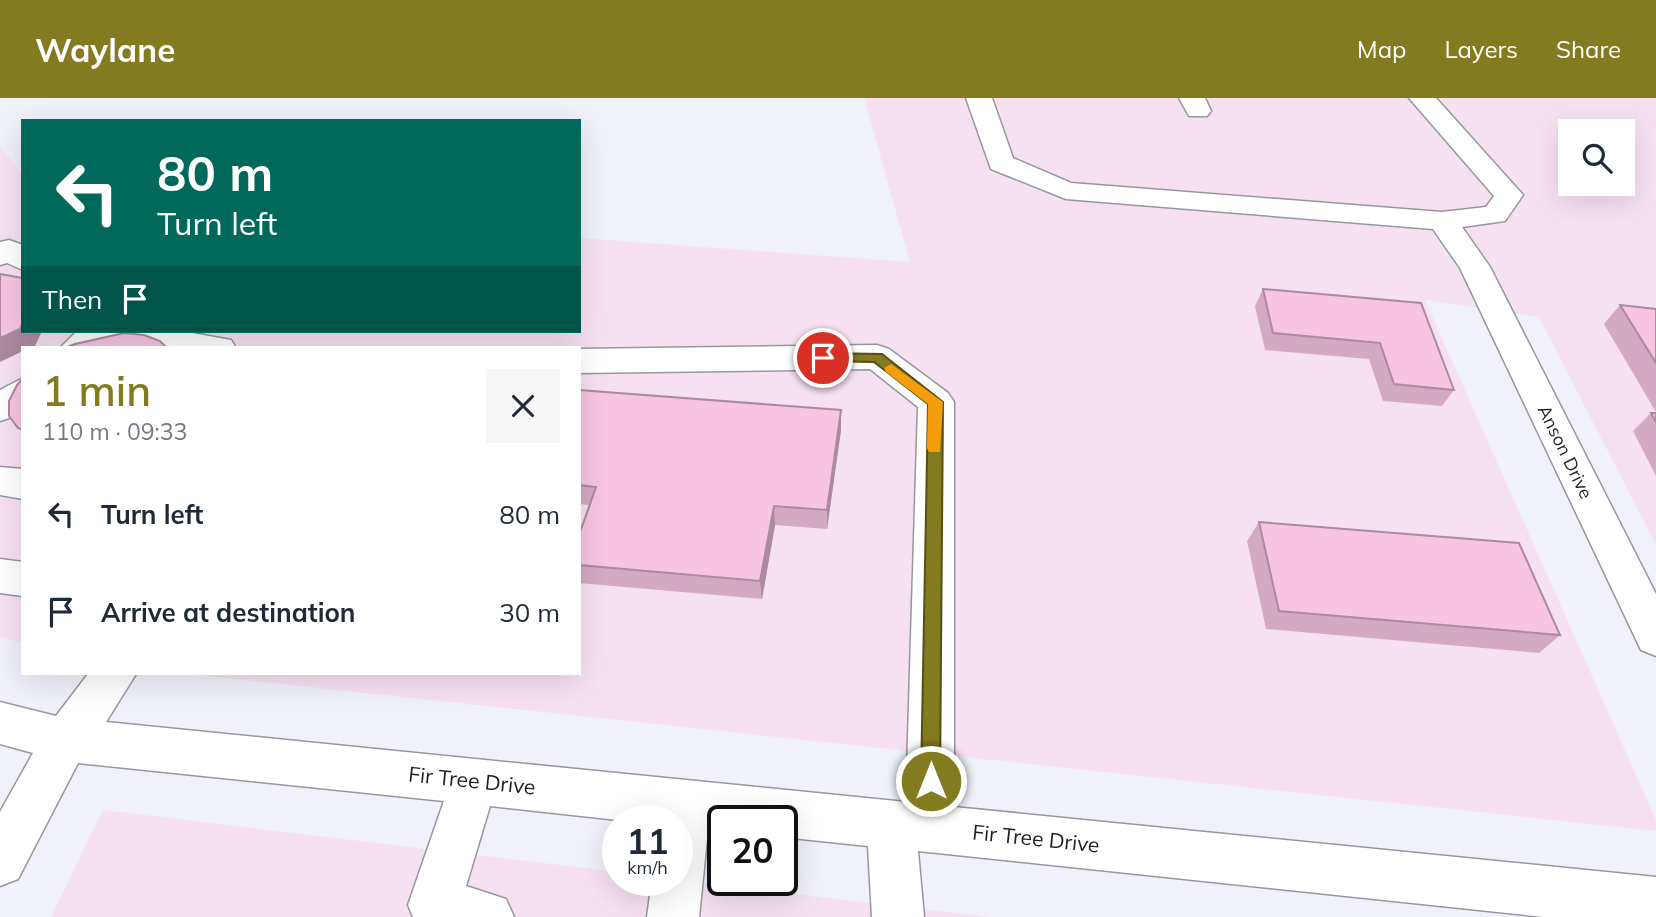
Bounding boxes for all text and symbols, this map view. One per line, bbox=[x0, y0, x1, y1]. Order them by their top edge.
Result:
text: Waylane bbox=[35, 29, 175, 70]
text: Map bbox=[1357, 34, 1406, 64]
text: Layers bbox=[1444, 34, 1518, 64]
text: Share bbox=[1556, 34, 1621, 64]
map controls bbox=[1558, 119, 1635, 196]
button: search bbox=[1558, 119, 1635, 196]
text: 80 m bbox=[157, 142, 273, 203]
icon: left bbox=[42, 147, 133, 238]
text: Turn left bbox=[157, 203, 277, 243]
icon: arrive bbox=[116, 280, 154, 318]
text: Then bbox=[42, 283, 102, 316]
pin bbox=[793, 328, 853, 388]
icon: arrive bbox=[804, 339, 842, 377]
text: 1 min bbox=[42, 364, 151, 417]
button: close bbox=[486, 369, 560, 443]
street label: Anson Drive bbox=[1533, 401, 1598, 503]
text: 110 m · 09:33 bbox=[42, 417, 187, 446]
icon: left bbox=[42, 495, 80, 533]
text: Turn left bbox=[101, 498, 203, 531]
text: 80 m bbox=[499, 498, 560, 531]
icon: arrive bbox=[42, 593, 80, 631]
text: Arrive at destination bbox=[101, 596, 356, 629]
text: 30 m bbox=[499, 596, 560, 629]
position arrow bbox=[894, 744, 968, 818]
street label: Fir Tree Drive bbox=[407, 760, 537, 800]
speed limit sign: 20 bbox=[707, 805, 798, 896]
street label: Fir Tree Drive bbox=[971, 818, 1101, 858]
text: 11 bbox=[626, 819, 669, 863]
text: km/h bbox=[627, 856, 668, 879]

